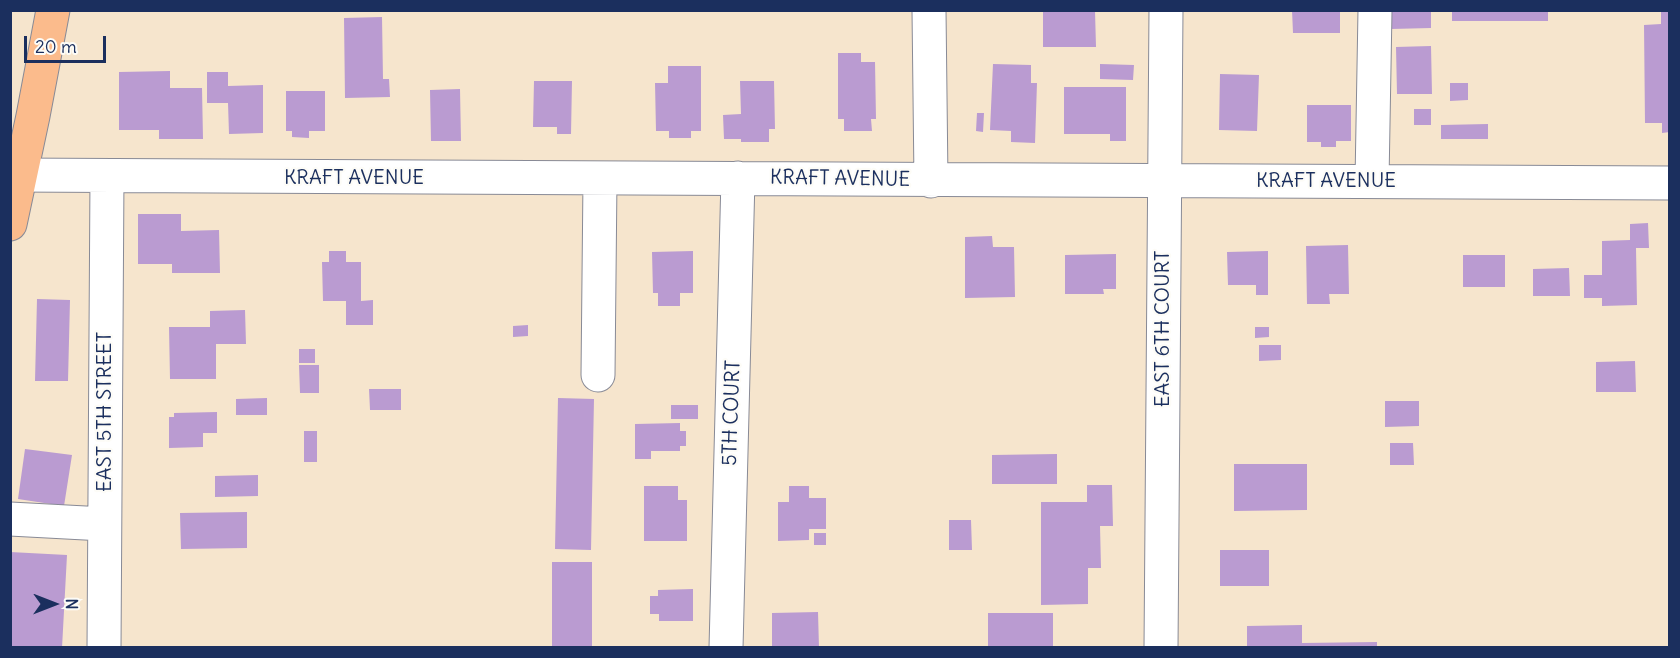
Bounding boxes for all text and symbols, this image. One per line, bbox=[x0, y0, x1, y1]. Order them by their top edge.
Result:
scale bar bbox=[27, 24, 110, 62]
text: 20 m bbox=[35, 35, 77, 58]
street label: KRAFT AVENUE bbox=[284, 166, 424, 190]
street label: KRAFT AVENUE bbox=[770, 166, 910, 192]
street label: KRAFT AVENUE bbox=[1256, 169, 1396, 193]
street label: EAST 6TH COURT bbox=[1151, 251, 1175, 407]
street label: EAST 5TH STREET bbox=[93, 332, 117, 492]
street label: 5TH COURT bbox=[718, 360, 746, 466]
north arrow bbox=[24, 574, 84, 634]
text: N bbox=[62, 598, 82, 610]

